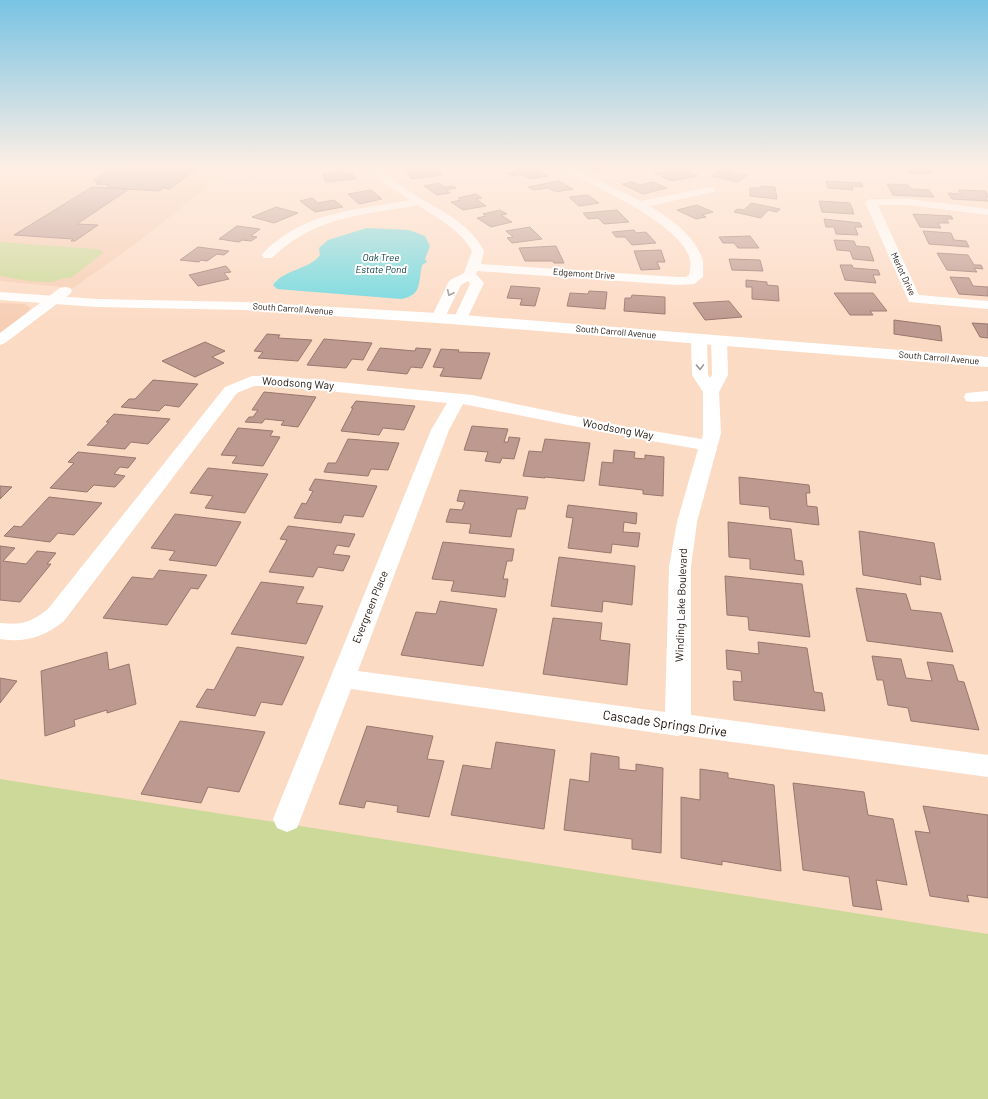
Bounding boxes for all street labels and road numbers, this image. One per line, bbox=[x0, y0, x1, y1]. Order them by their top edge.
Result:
street label: Merlot Drive bbox=[889, 250, 918, 297]
street label: Edgemont Drive bbox=[553, 266, 616, 281]
street label: South Carroll Avenue bbox=[252, 300, 334, 317]
street label: South Carroll Avenue bbox=[575, 322, 657, 341]
street label: South Carroll Avenue bbox=[898, 348, 980, 367]
street label: Woodsong Way bbox=[262, 373, 334, 392]
street label: Woodsong Way bbox=[581, 415, 655, 442]
street label: Winding Lake Boulevard bbox=[672, 548, 689, 662]
street label: Evergreen Place bbox=[349, 568, 390, 645]
street label: Cascade Springs Drive bbox=[602, 706, 728, 740]

